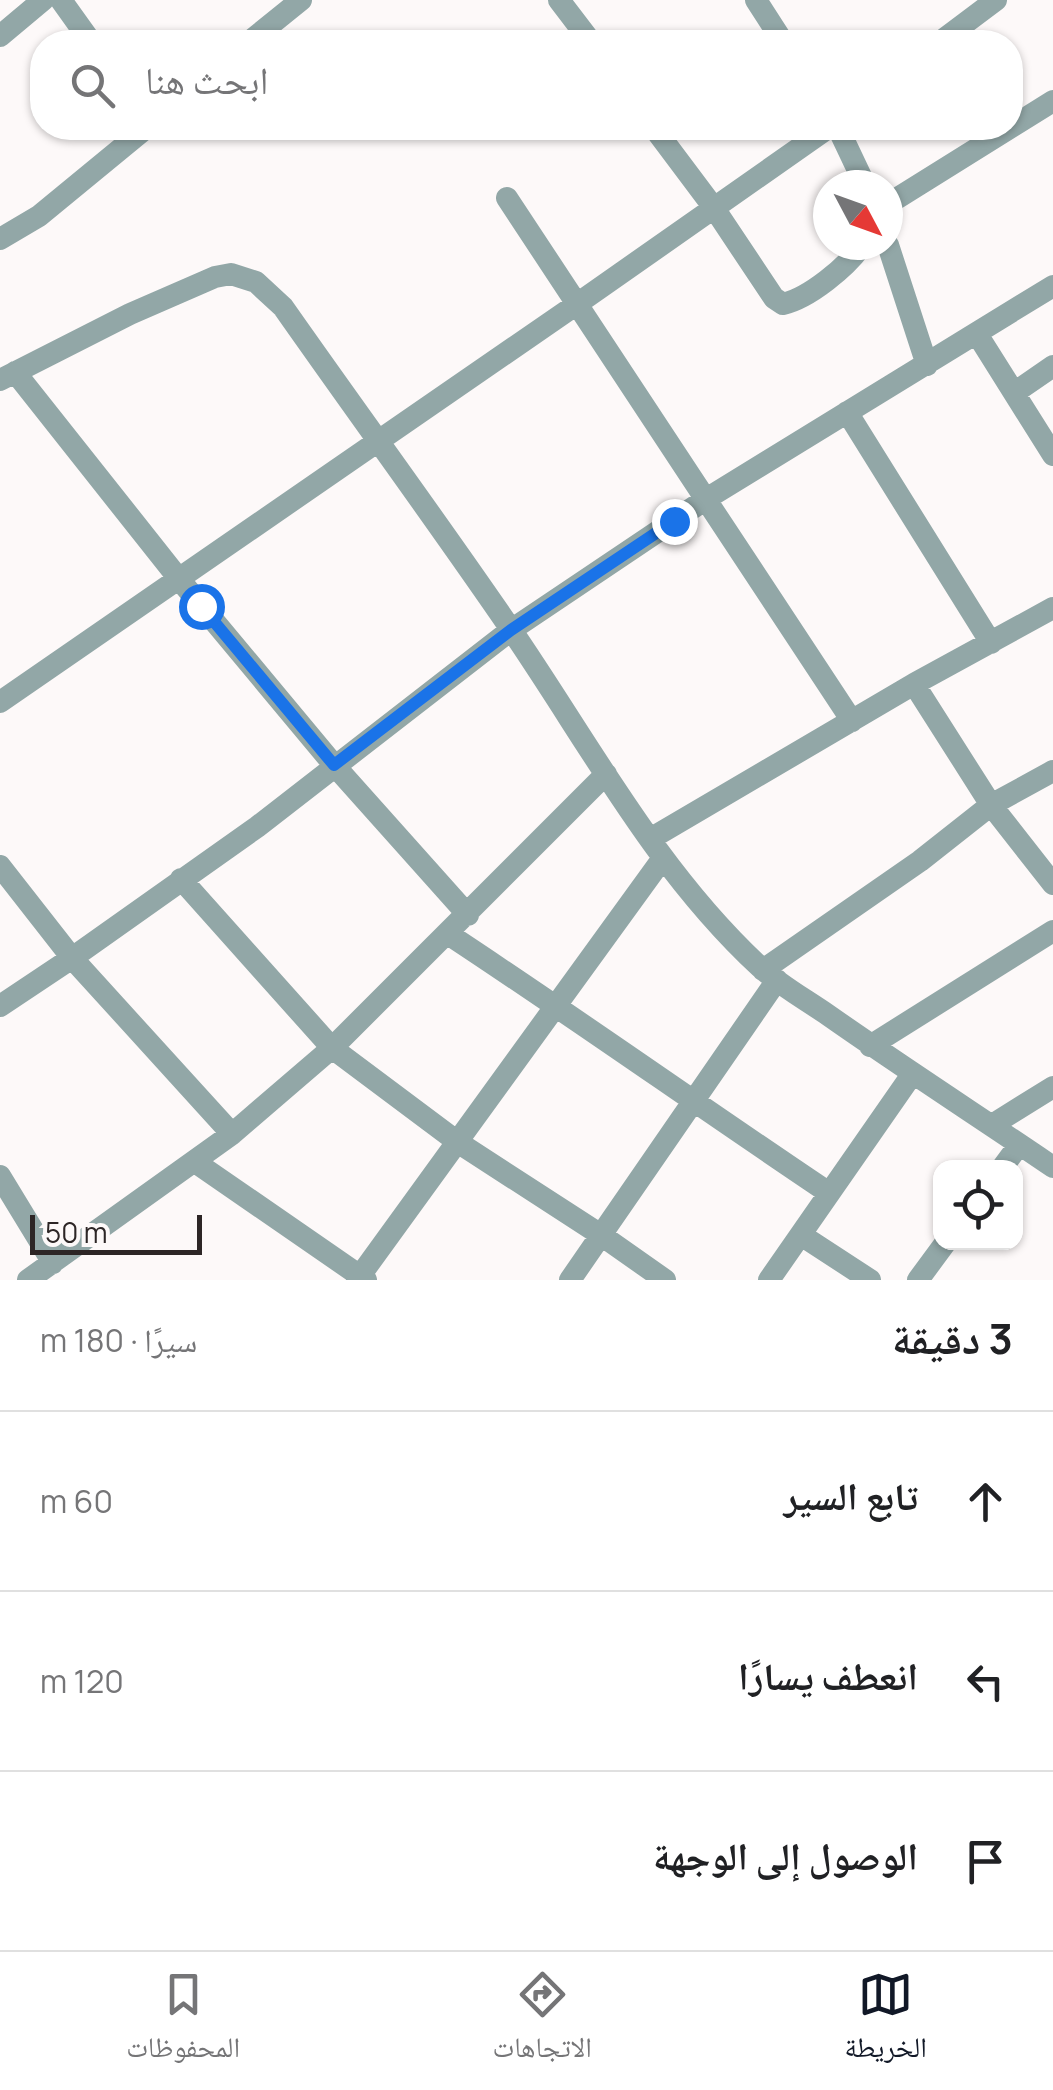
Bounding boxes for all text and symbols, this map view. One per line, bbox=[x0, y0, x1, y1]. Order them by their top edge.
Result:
search box bbox=[30, 30, 1023, 140]
text: ابحث هنا bbox=[145, 53, 268, 105]
icon: search bbox=[65, 58, 120, 113]
north arrow bbox=[813, 170, 903, 260]
route end bbox=[652, 499, 698, 545]
route start bbox=[179, 584, 225, 630]
map controls bbox=[933, 1160, 1023, 1250]
button: locate bbox=[933, 1160, 1023, 1250]
scale bar bbox=[30, 1210, 202, 1254]
text: 50 m bbox=[45, 1213, 108, 1251]
text: 3 دقيقة bbox=[892, 1309, 1013, 1367]
text: سيرًا · 180 m bbox=[40, 1318, 197, 1362]
text: تابع السير bbox=[784, 1469, 918, 1521]
icon: ahead bbox=[958, 1474, 1013, 1529]
text: 60 m bbox=[40, 1479, 113, 1523]
text: انعطف يسارًا bbox=[738, 1649, 918, 1701]
icon: left bbox=[958, 1654, 1013, 1709]
text: 120 m bbox=[40, 1659, 124, 1703]
text: الوصول إلى الوجهة bbox=[653, 1829, 918, 1881]
icon: arrive bbox=[958, 1834, 1013, 1889]
tab: المحفوظات bbox=[126, 1967, 240, 2075]
tab: الاتجاهات bbox=[493, 1967, 592, 2075]
tab: الخريطة bbox=[844, 1967, 927, 2075]

